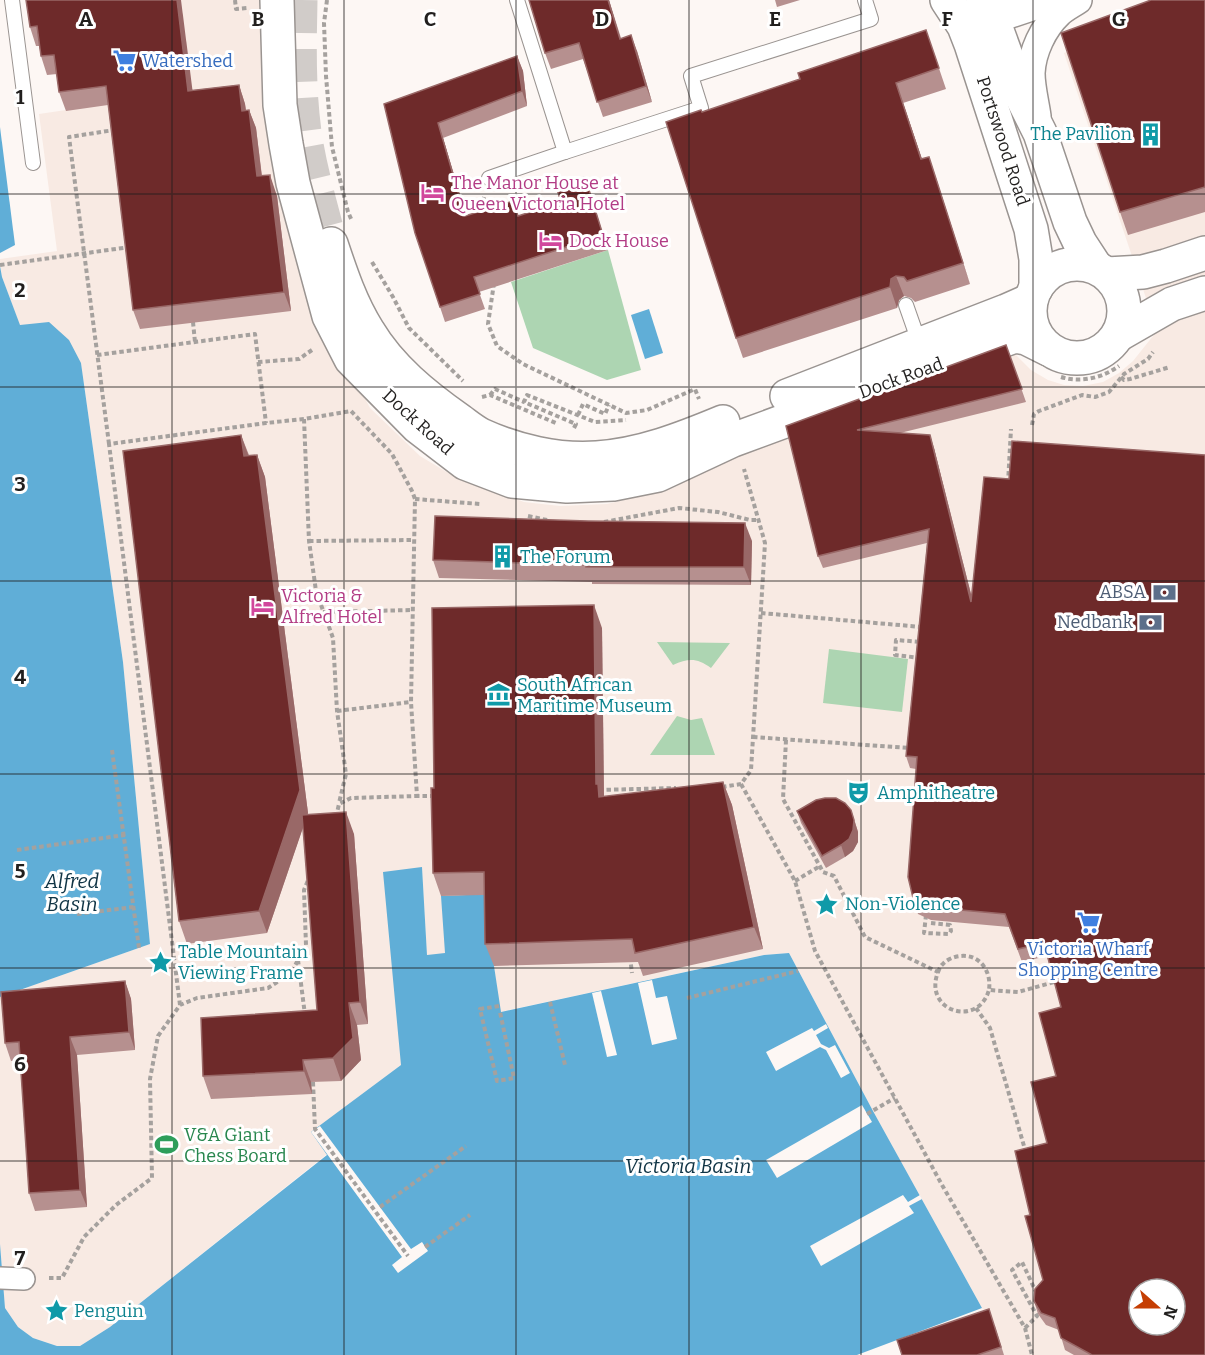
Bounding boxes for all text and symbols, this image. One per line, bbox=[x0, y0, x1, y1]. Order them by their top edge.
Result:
text: A bbox=[79, 7, 94, 31]
text: B bbox=[252, 7, 265, 31]
text: C bbox=[424, 7, 436, 31]
text: D bbox=[595, 7, 609, 31]
text: E bbox=[769, 7, 781, 31]
text: F bbox=[941, 7, 953, 31]
text: G bbox=[1112, 7, 1126, 31]
supermarket icon: Watershed bbox=[111, 48, 137, 74]
place label: Watershed bbox=[142, 50, 233, 72]
street label: Portswood Road bbox=[972, 74, 1034, 209]
text: 1 bbox=[16, 85, 25, 109]
building icon: The Pavilion bbox=[1137, 121, 1163, 147]
place label: The Pavilion bbox=[1030, 123, 1133, 145]
place label: The Manor House at Queen Victoria Hotel bbox=[451, 172, 625, 215]
hotel icon: The Manor House at Queen Victoria Hotel bbox=[420, 180, 446, 206]
hotel icon: Dock House bbox=[538, 228, 564, 254]
place label: Dock House bbox=[569, 230, 669, 252]
text: 2 bbox=[14, 278, 26, 302]
street label: Dock Road bbox=[856, 352, 947, 403]
street label: Dock Road bbox=[378, 384, 458, 460]
text: 3 bbox=[14, 472, 26, 496]
building icon: The Forum bbox=[489, 544, 515, 570]
place label: The Forum bbox=[520, 546, 611, 568]
bank icon: ABSA bbox=[1151, 579, 1177, 605]
place label: ABSA bbox=[1099, 581, 1146, 603]
place label: Victoria & Alfred Hotel bbox=[281, 585, 383, 628]
hotel icon: Victoria & Alfred Hotel bbox=[250, 593, 276, 619]
bank icon: Nedbank bbox=[1138, 609, 1164, 635]
place label: Nedbank bbox=[1057, 611, 1134, 633]
text: 4 bbox=[14, 665, 26, 689]
place label: South African Maritime Museum bbox=[517, 674, 672, 717]
museum icon: South African Maritime Museum bbox=[486, 682, 512, 708]
theatre icon: Amphitheatre bbox=[846, 780, 872, 806]
place label: Amphitheatre bbox=[877, 782, 995, 804]
text: 5 bbox=[15, 859, 26, 883]
water label: Alfred Basin bbox=[44, 869, 100, 916]
place icon: Non-Violence bbox=[814, 891, 840, 917]
place label: Non-Violence bbox=[845, 893, 960, 915]
supermarket icon: Victoria Wharf Shopping Centre bbox=[1075, 910, 1101, 936]
place label: Victoria Wharf Shopping Centre bbox=[1018, 938, 1158, 981]
place label: Table Mountain Viewing Frame bbox=[178, 941, 309, 984]
place icon: Table Mountain Viewing Frame bbox=[147, 949, 173, 975]
text: 6 bbox=[14, 1052, 26, 1076]
place label: V&A Giant Chess Board bbox=[184, 1124, 287, 1167]
sports icon: V&A Giant Chess Board bbox=[153, 1132, 179, 1158]
water label: Victoria Basin bbox=[625, 1154, 751, 1178]
text: 7 bbox=[15, 1246, 26, 1270]
north arrow bbox=[1127, 1277, 1187, 1337]
place icon: Penguin bbox=[43, 1298, 69, 1324]
place label: Penguin bbox=[74, 1300, 144, 1322]
text: N bbox=[1159, 1303, 1182, 1321]

